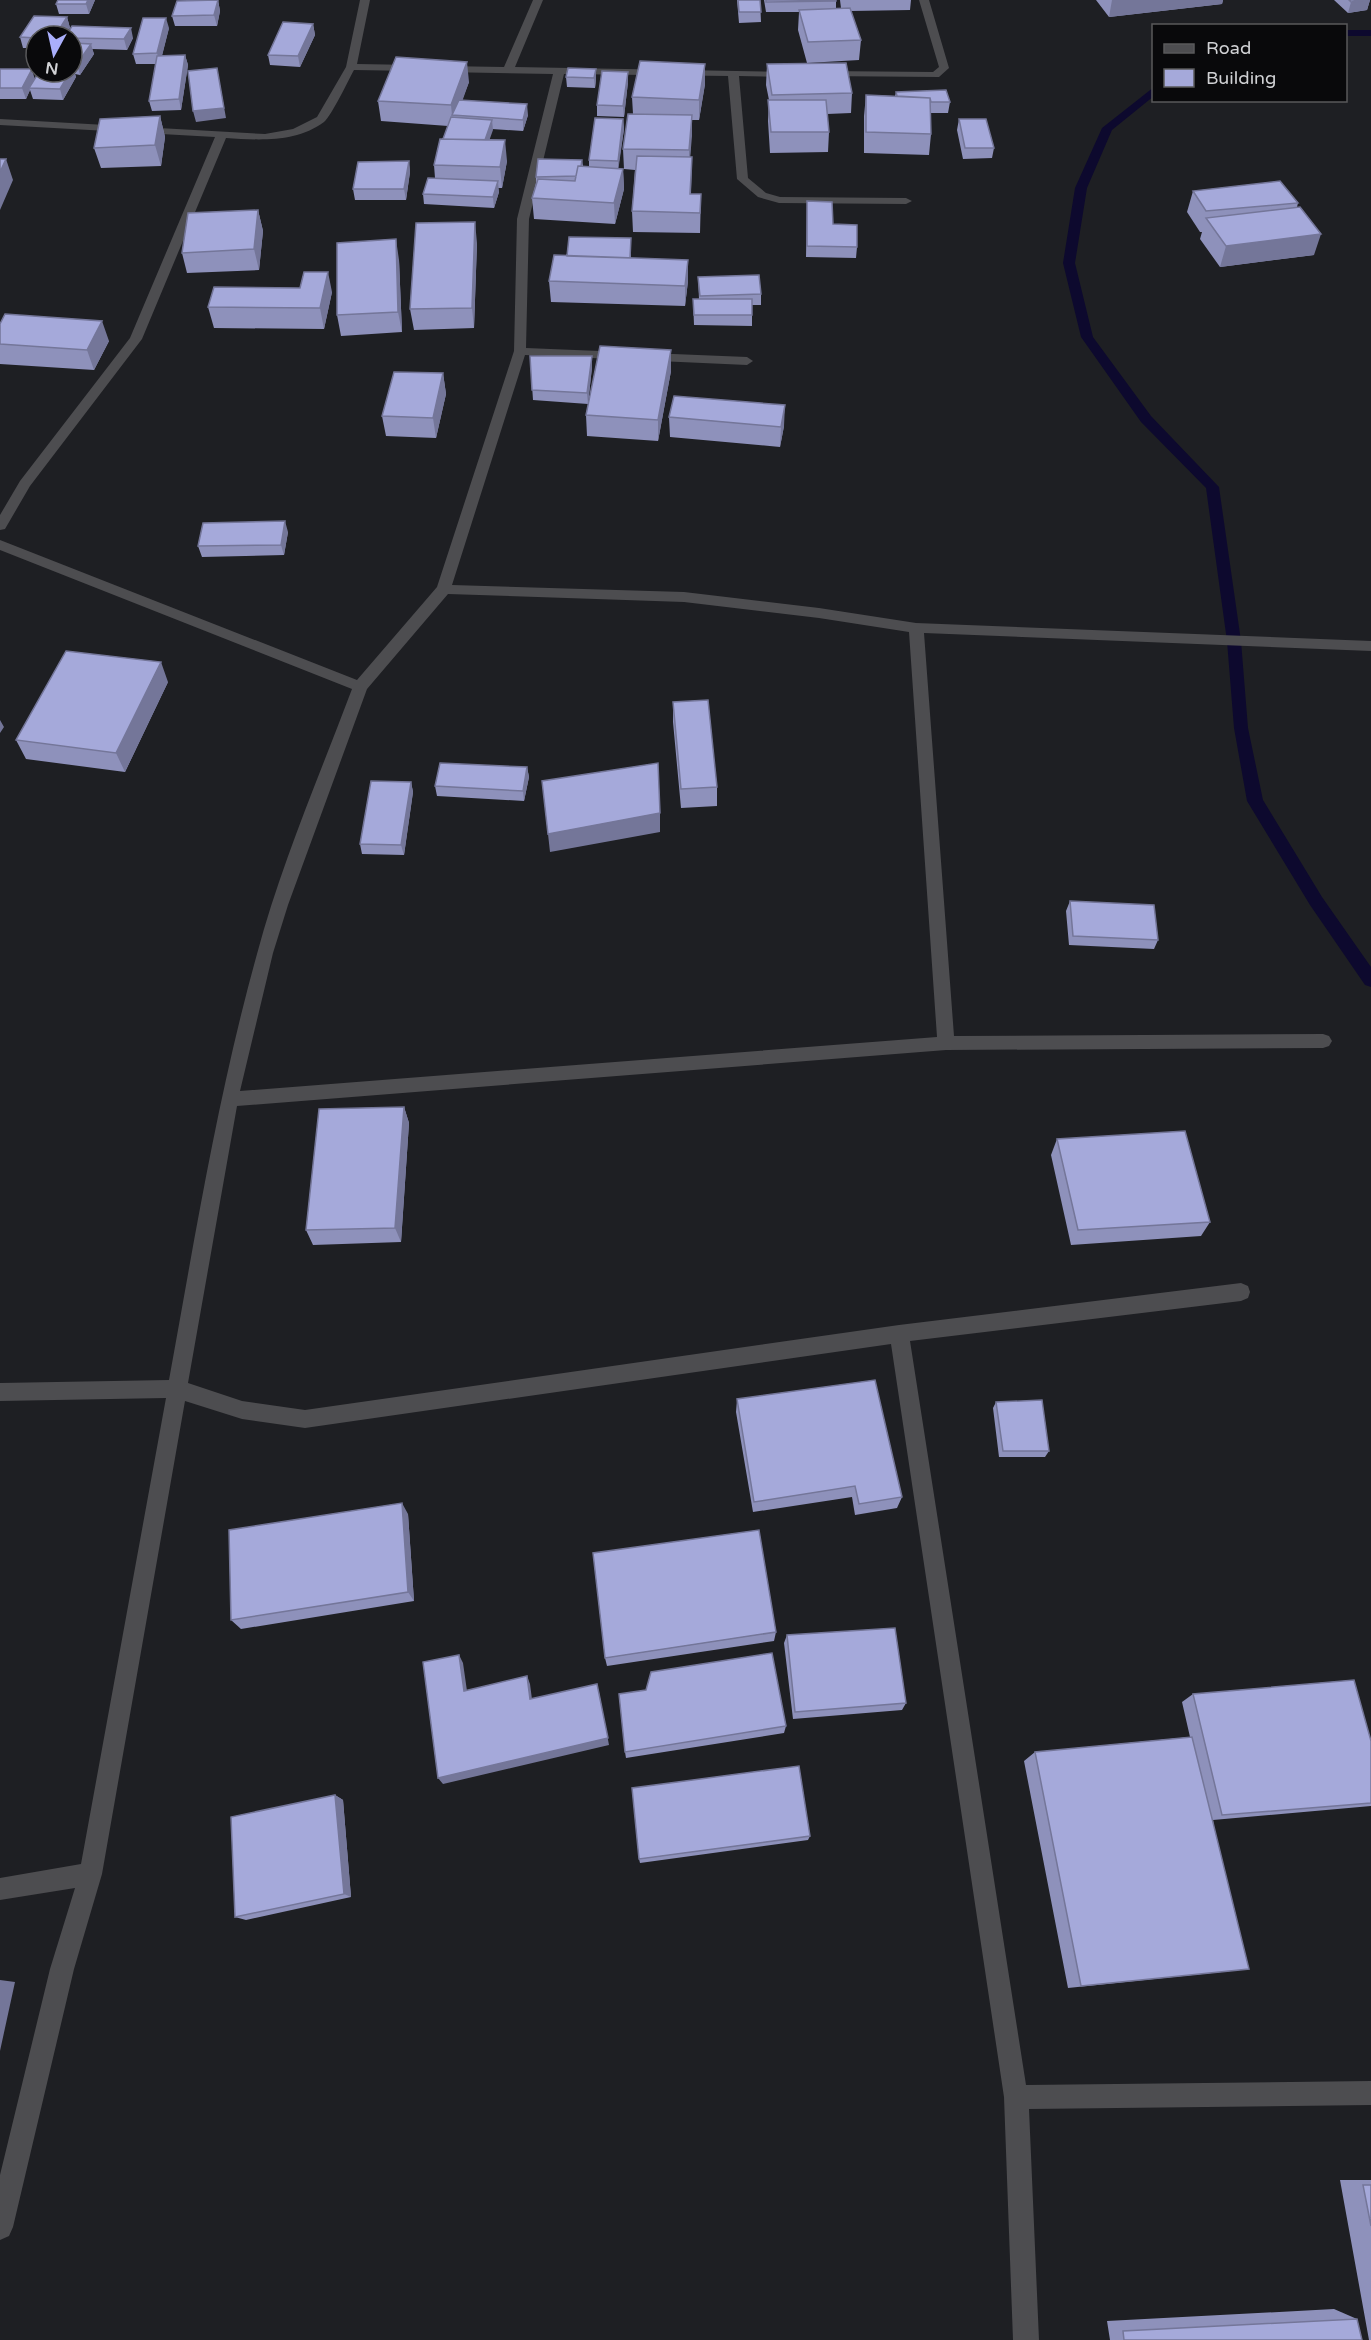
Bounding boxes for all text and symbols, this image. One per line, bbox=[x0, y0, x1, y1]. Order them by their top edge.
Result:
north arrow bbox=[24, 24, 84, 84]
legend bbox=[1152, 24, 1347, 102]
text: Road bbox=[1206, 37, 1251, 59]
text: N bbox=[44, 57, 60, 79]
text: Building bbox=[1206, 67, 1276, 89]

